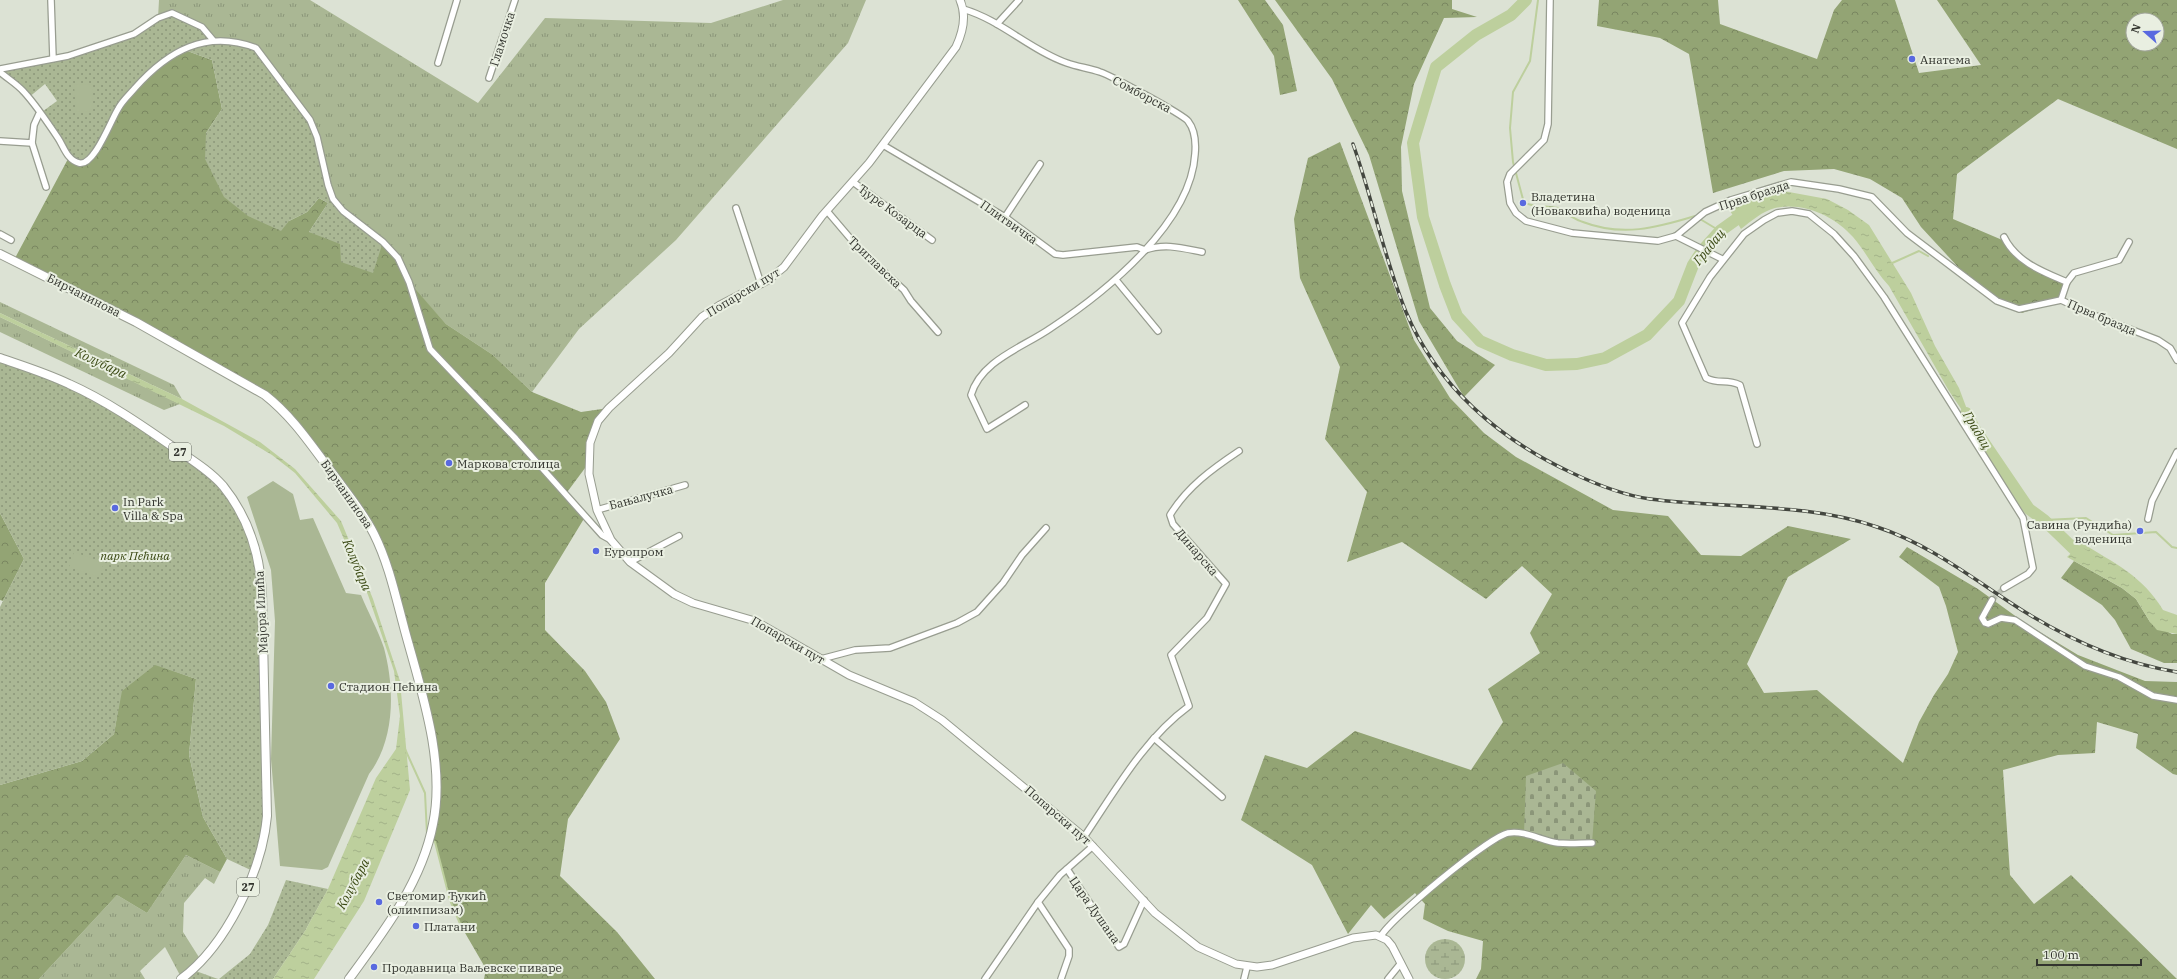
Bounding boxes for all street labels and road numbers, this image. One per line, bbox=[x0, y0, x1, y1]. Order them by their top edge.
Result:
street label: Гламочка bbox=[486, 9, 518, 68]
street label: Сомборска bbox=[1110, 72, 1174, 116]
street label: Прва бразда bbox=[1717, 176, 1792, 213]
street label: Ђуре Козарца bbox=[856, 181, 931, 241]
street label: Плитвичка bbox=[977, 197, 1041, 247]
street label: Триглавска bbox=[845, 233, 905, 292]
street label: Попарски пут bbox=[704, 264, 782, 320]
street label: Бирчанинова bbox=[45, 270, 124, 320]
street label: Прва бразда bbox=[2065, 296, 2139, 338]
road number: 27 bbox=[169, 443, 191, 461]
street label: Бирчанинова bbox=[318, 457, 376, 532]
street label: Бањалучка bbox=[607, 481, 675, 513]
street label: Динарска bbox=[1172, 525, 1222, 579]
street label: Мајора Илића bbox=[251, 570, 271, 654]
street label: Попарски пут bbox=[748, 613, 828, 667]
street label: Попарски пут bbox=[1022, 782, 1094, 848]
street label: Цара Душана bbox=[1066, 873, 1124, 947]
road number: 27 bbox=[237, 878, 259, 896]

